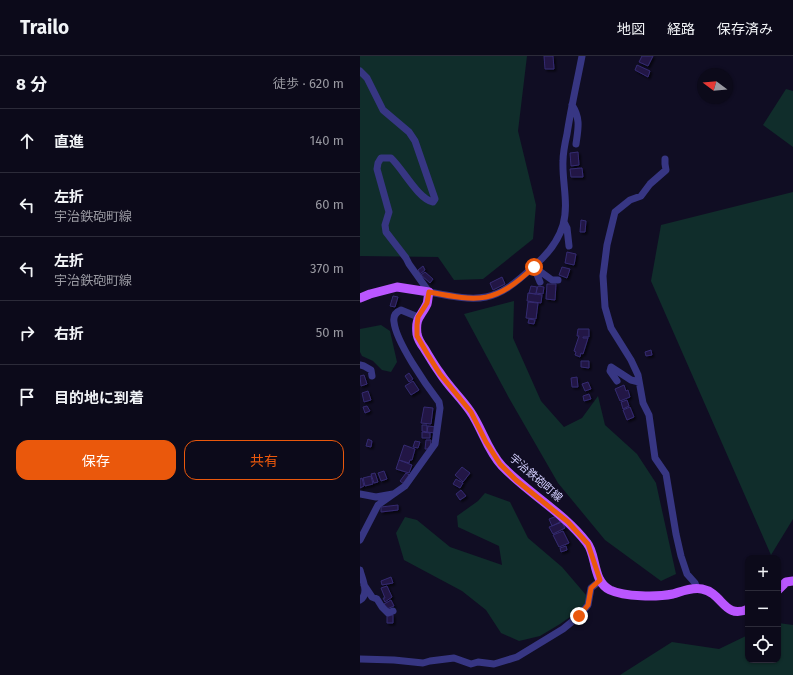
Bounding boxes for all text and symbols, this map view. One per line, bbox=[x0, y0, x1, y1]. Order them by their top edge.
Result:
text: Trailo bbox=[20, 16, 69, 39]
text: 地図 bbox=[617, 21, 645, 38]
text: 経路 bbox=[667, 21, 695, 38]
text: 保存済み bbox=[717, 21, 773, 38]
north arrow bbox=[697, 68, 733, 104]
text: 8 分 bbox=[16, 74, 47, 95]
text: 徒歩 · 620 m bbox=[273, 76, 344, 91]
icon: ahead bbox=[16, 130, 38, 152]
text: 直進 bbox=[54, 133, 84, 151]
text: 140 m bbox=[310, 133, 344, 148]
text: 左折 bbox=[54, 188, 84, 206]
icon: left bbox=[16, 194, 38, 216]
text: 60 m bbox=[315, 197, 344, 212]
text: 宇治鉄砲町線 bbox=[54, 209, 132, 224]
text: 左折 bbox=[54, 252, 84, 270]
icon: left bbox=[16, 258, 38, 280]
route start bbox=[525, 258, 543, 276]
text: 370 m bbox=[310, 261, 344, 276]
text: 宇治鉄砲町線 bbox=[54, 273, 132, 288]
icon: right bbox=[16, 322, 38, 344]
text: 右折 bbox=[54, 325, 84, 343]
text: 50 m bbox=[316, 325, 344, 340]
icon: arrive bbox=[16, 386, 38, 408]
text: 目的地に到着 bbox=[54, 389, 144, 407]
button: 保存 bbox=[16, 440, 176, 480]
button: 共有 bbox=[184, 440, 344, 480]
street label: 宇治鉄砲町線 bbox=[507, 451, 565, 505]
map controls bbox=[745, 555, 781, 663]
button: + bbox=[745, 555, 781, 591]
button: − bbox=[745, 591, 781, 627]
route end bbox=[570, 607, 588, 625]
button: locate bbox=[745, 627, 781, 663]

